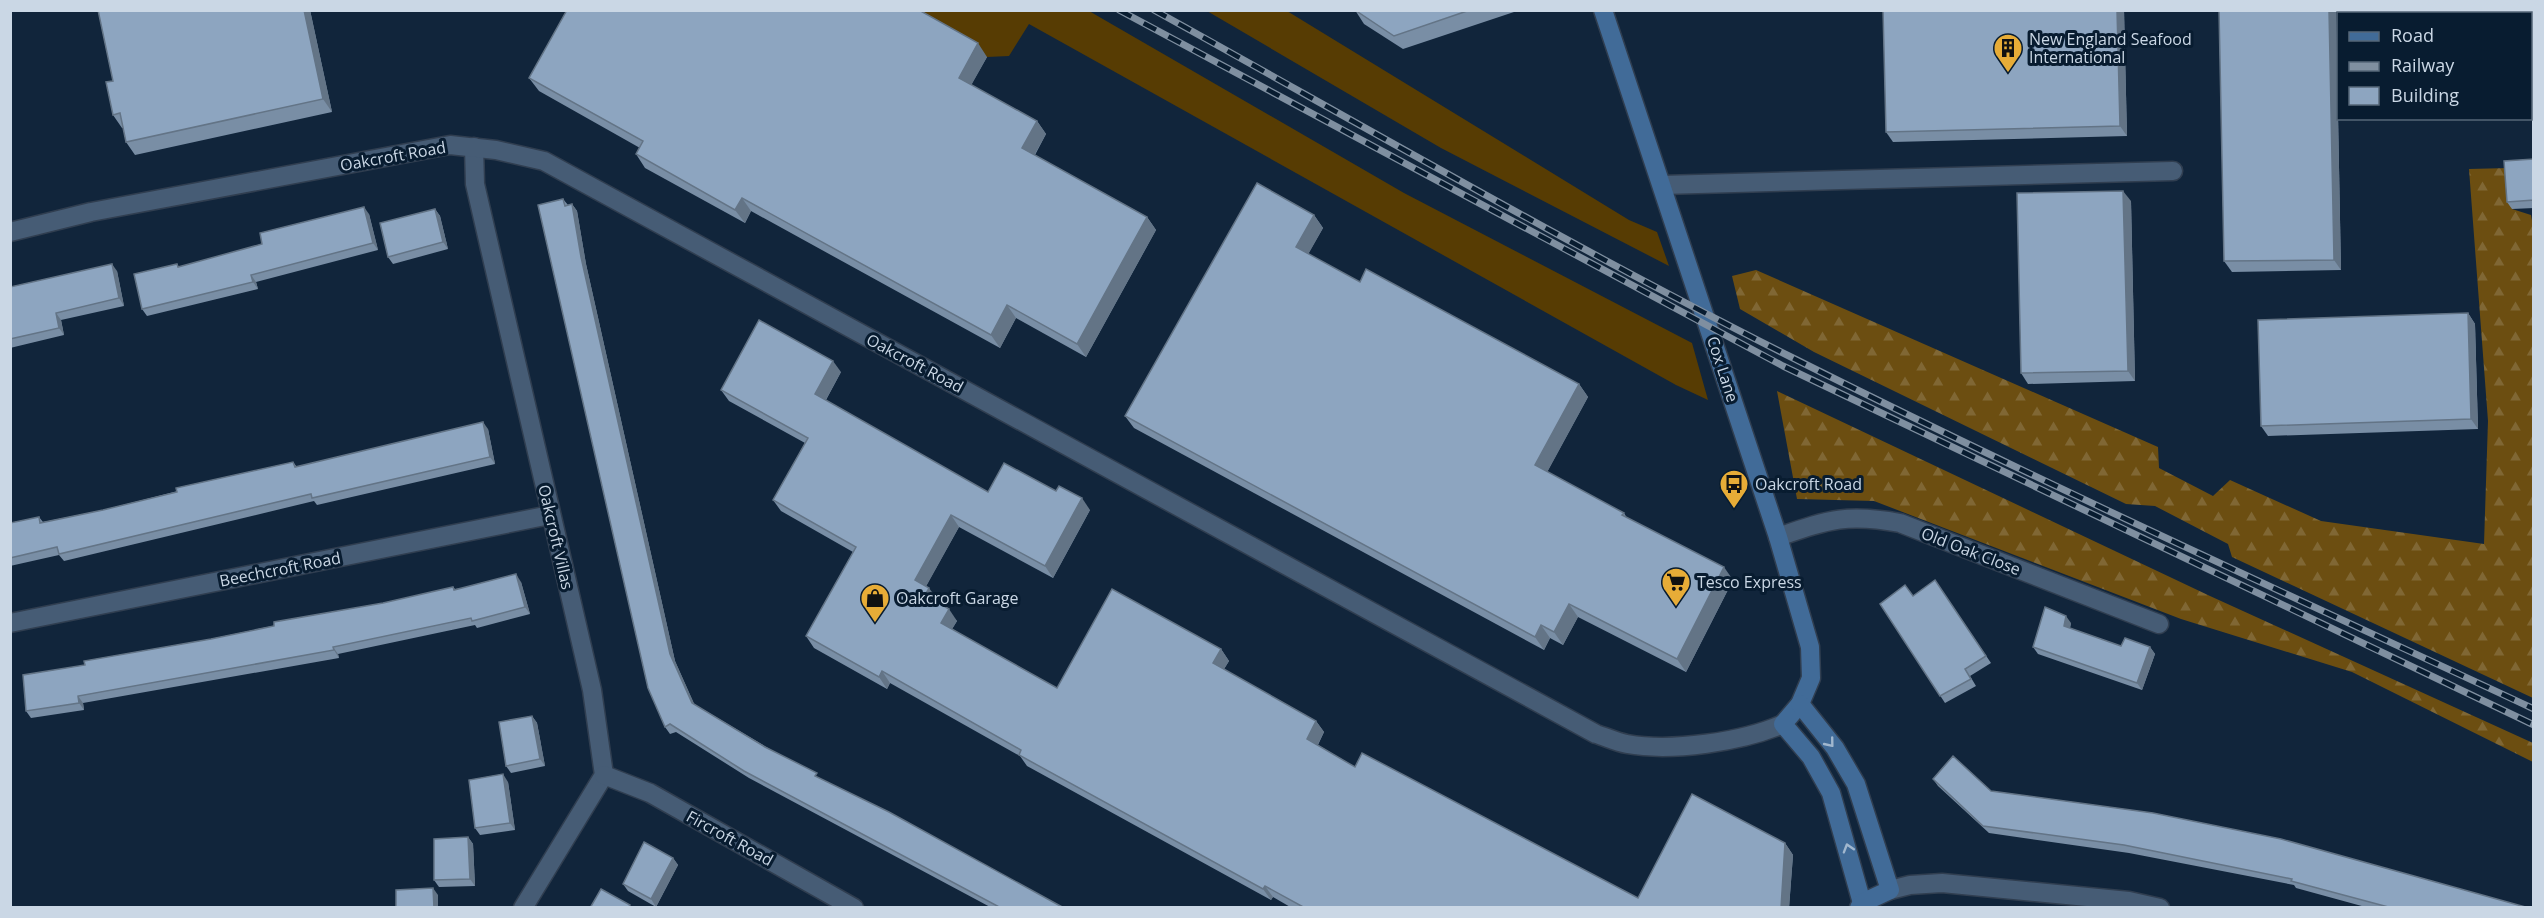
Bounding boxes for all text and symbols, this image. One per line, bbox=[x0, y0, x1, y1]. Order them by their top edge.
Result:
legend bbox=[2337, 12, 2532, 120]
text: Road bbox=[2391, 23, 2434, 47]
place label: New England Seafood International bbox=[2029, 28, 2192, 68]
building icon: New England Seafood International bbox=[1992, 32, 2024, 74]
text: Railway bbox=[2391, 53, 2455, 77]
text: Building bbox=[2391, 83, 2459, 107]
street label: Oakcroft Road bbox=[338, 136, 448, 176]
street label: Oakcroft Road bbox=[863, 328, 967, 398]
street label: Cox Lane bbox=[1702, 333, 1744, 405]
bus stop icon: Oakcroft Road bbox=[1718, 468, 1750, 510]
place label: Oakcroft Road bbox=[1755, 473, 1862, 495]
street label: Oakcroft Villas bbox=[533, 482, 579, 592]
street label: Old Oak Close bbox=[1918, 522, 2024, 580]
street label: Beechcroft Road bbox=[218, 546, 342, 592]
supermarket icon: Tesco Express bbox=[1660, 566, 1692, 608]
place label: Tesco Express bbox=[1697, 571, 1802, 593]
shop icon: Oakcroft Garage bbox=[859, 582, 891, 624]
place label: Oakcroft Garage bbox=[896, 587, 1018, 609]
one-way arrow bbox=[1823, 736, 1834, 747]
street label: Fircroft Road bbox=[683, 805, 777, 871]
one-way arrow bbox=[1843, 843, 1855, 854]

